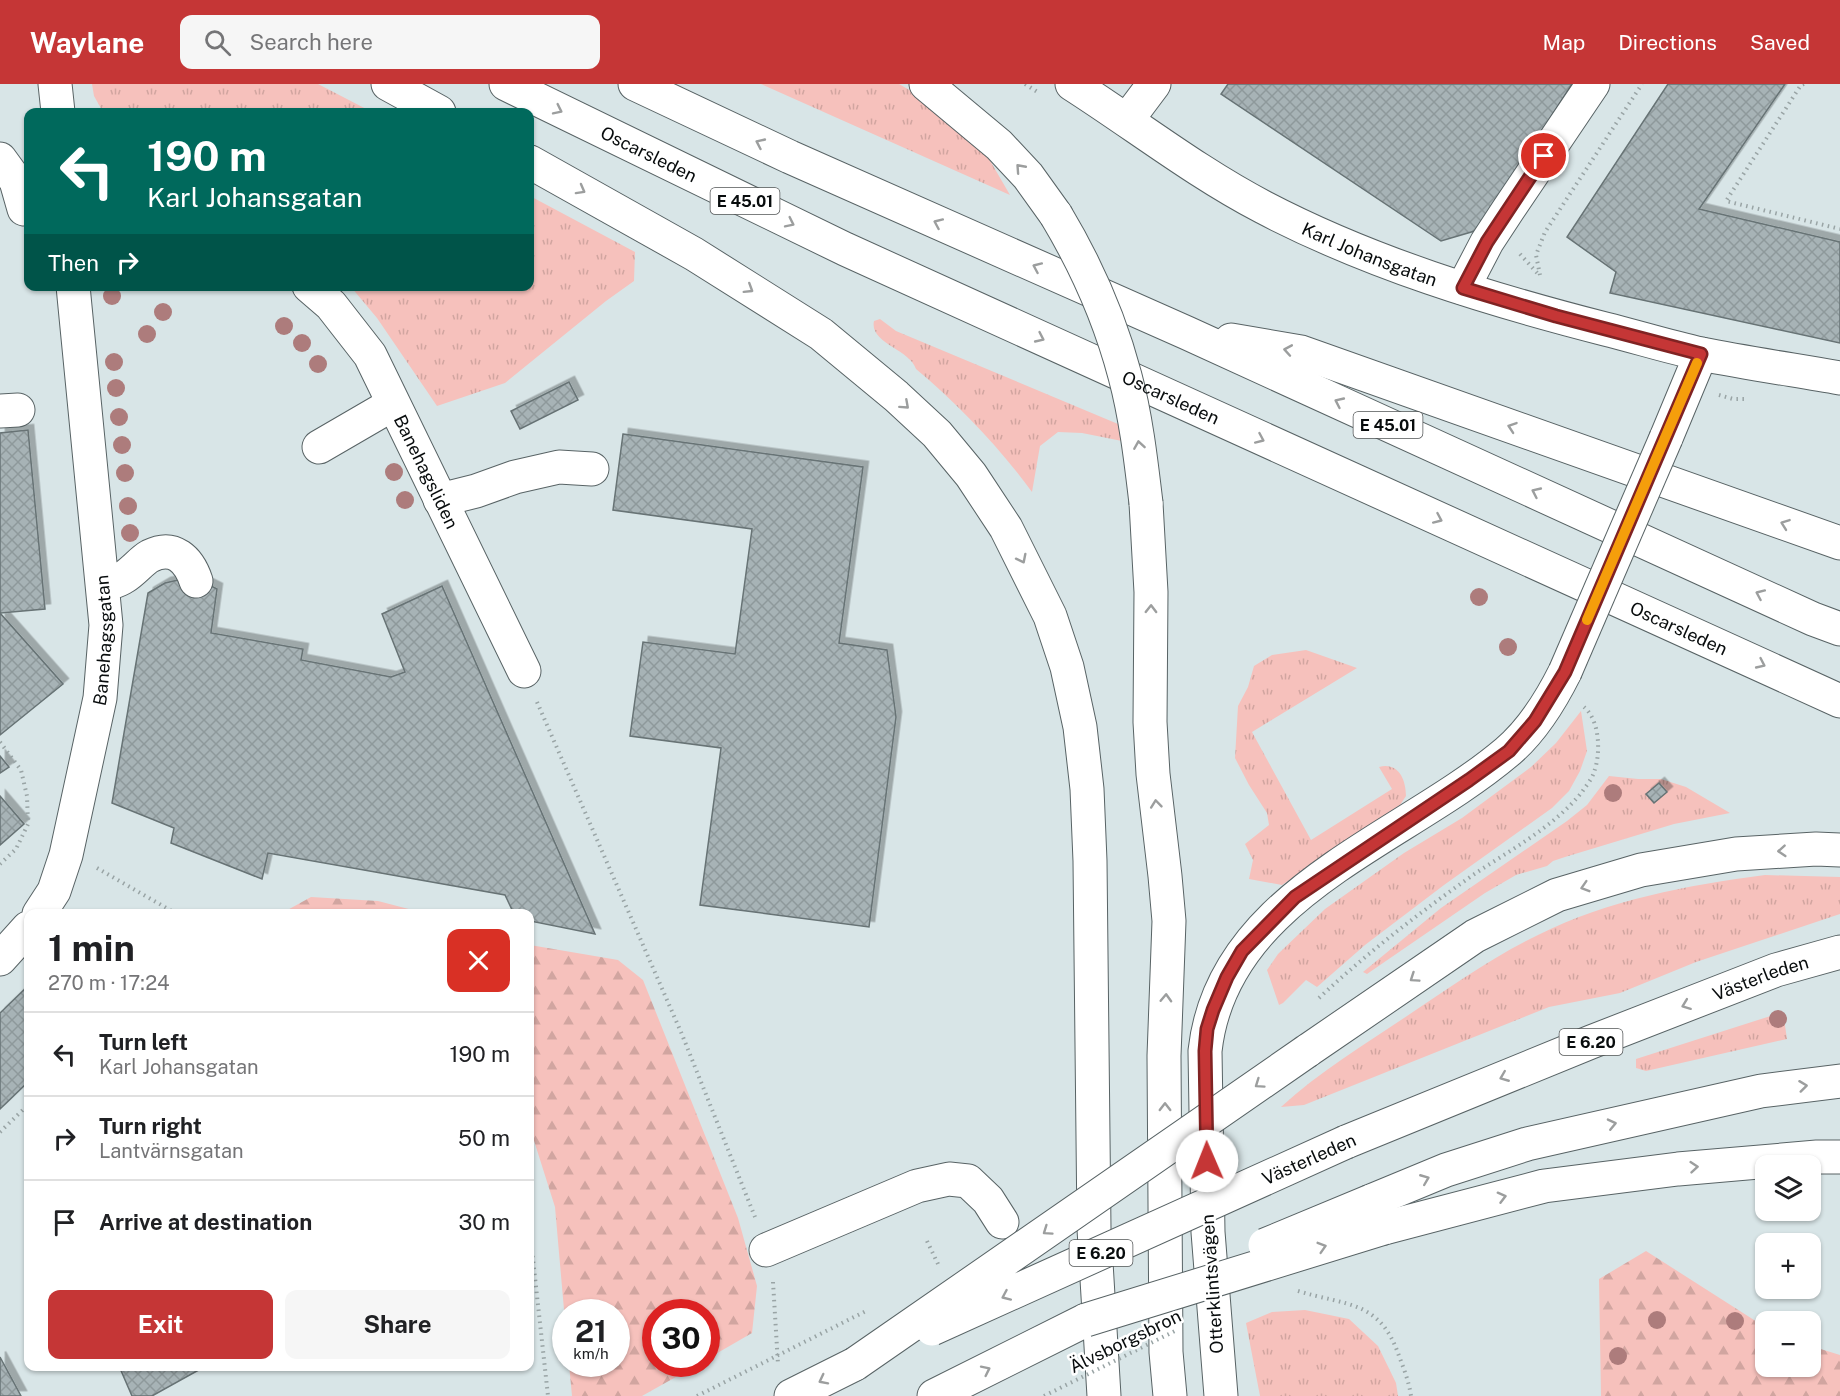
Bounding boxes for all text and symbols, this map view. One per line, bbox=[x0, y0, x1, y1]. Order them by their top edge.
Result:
search box bbox=[180, 15, 600, 69]
text: Waylane bbox=[30, 26, 144, 59]
icon: search bbox=[201, 26, 234, 59]
text: Search here bbox=[249, 29, 373, 55]
text: Map bbox=[1543, 30, 1585, 55]
text: Directions bbox=[1618, 30, 1717, 55]
text: Saved bbox=[1750, 30, 1810, 55]
one-way arrow bbox=[552, 102, 563, 114]
street label: Oscarsleden bbox=[597, 121, 701, 186]
pin bbox=[1518, 130, 1569, 181]
text: 190 m bbox=[147, 131, 267, 180]
icon: left bbox=[48, 132, 126, 210]
one-way arrow bbox=[756, 139, 767, 151]
icon: arrive bbox=[1527, 139, 1560, 172]
one-way arrow bbox=[1017, 165, 1028, 176]
text: Karl Johansgatan bbox=[147, 181, 362, 213]
one-way arrow bbox=[575, 183, 585, 195]
road number: E 45.01 bbox=[710, 188, 780, 214]
one-way arrow bbox=[784, 215, 795, 227]
street label: Karl Johansgatan bbox=[1299, 217, 1440, 290]
one-way arrow bbox=[933, 218, 944, 230]
icon: right bbox=[111, 246, 144, 279]
text: Then bbox=[48, 250, 99, 276]
one-way arrow bbox=[1032, 262, 1043, 274]
one-way arrow bbox=[743, 281, 753, 293]
one-way arrow bbox=[1033, 331, 1044, 343]
one-way arrow bbox=[1283, 344, 1293, 357]
street label: Oscarsleden bbox=[1119, 366, 1223, 428]
one-way arrow bbox=[898, 398, 909, 409]
one-way arrow bbox=[1335, 398, 1346, 410]
street label: Banehagsliden bbox=[390, 411, 463, 532]
road number: E 45.01 bbox=[1354, 412, 1422, 438]
one-way arrow bbox=[1507, 422, 1518, 435]
one-way arrow bbox=[1253, 431, 1264, 443]
one-way arrow bbox=[1133, 441, 1146, 451]
one-way arrow bbox=[1531, 488, 1542, 500]
one-way arrow bbox=[1431, 512, 1442, 524]
one-way arrow bbox=[1780, 518, 1791, 531]
one-way arrow bbox=[1015, 553, 1026, 563]
street label: Banehagsgatan bbox=[88, 574, 117, 707]
one-way arrow bbox=[1755, 590, 1766, 602]
street label: Oscarsleden bbox=[1627, 597, 1731, 659]
one-way arrow bbox=[1145, 604, 1157, 613]
one-way arrow bbox=[1754, 657, 1765, 669]
one-way arrow bbox=[1150, 799, 1163, 808]
one-way arrow bbox=[1777, 845, 1786, 858]
one-way arrow bbox=[1580, 880, 1591, 892]
text: 1 min bbox=[48, 927, 135, 969]
button: close bbox=[447, 929, 510, 992]
street label: Västerleden bbox=[1709, 951, 1811, 1004]
text: 270 m · 17:24 bbox=[48, 971, 170, 995]
one-way arrow bbox=[1410, 971, 1421, 982]
one-way arrow bbox=[1160, 993, 1173, 1002]
one-way arrow bbox=[1681, 998, 1691, 1011]
text: Turn left bbox=[99, 1029, 188, 1055]
road number: E 6.20 bbox=[1560, 1029, 1622, 1055]
icon: left bbox=[48, 1038, 81, 1071]
text: 190 m bbox=[450, 1041, 510, 1067]
text: Karl Johansgatan bbox=[99, 1055, 259, 1079]
one-way arrow bbox=[1500, 1070, 1511, 1082]
one-way arrow bbox=[1255, 1077, 1266, 1088]
one-way arrow bbox=[1799, 1080, 1808, 1093]
one-way arrow bbox=[1159, 1102, 1171, 1111]
text: Turn right bbox=[99, 1113, 202, 1139]
one-way arrow bbox=[1607, 1118, 1617, 1131]
icon: right bbox=[48, 1122, 81, 1155]
text: 50 m bbox=[458, 1125, 510, 1151]
position arrow bbox=[1175, 1129, 1239, 1193]
street label: Västerleden bbox=[1259, 1129, 1359, 1189]
text: Lantvärnsgatan bbox=[99, 1139, 244, 1163]
map controls bbox=[1755, 1155, 1821, 1377]
button: layers bbox=[1755, 1155, 1821, 1221]
one-way arrow bbox=[1690, 1161, 1699, 1174]
one-way arrow bbox=[1420, 1173, 1430, 1186]
one-way arrow bbox=[1497, 1191, 1507, 1204]
icon: arrive bbox=[48, 1206, 81, 1239]
text: Arrive at destination bbox=[99, 1209, 312, 1235]
text: 30 m bbox=[458, 1209, 510, 1235]
street label: Otterklintsvägen bbox=[1197, 1214, 1227, 1354]
one-way arrow bbox=[1043, 1224, 1054, 1235]
button: + bbox=[1755, 1233, 1821, 1299]
road number: E 6.20 bbox=[1070, 1240, 1132, 1266]
one-way arrow bbox=[1316, 1242, 1327, 1254]
one-way arrow bbox=[1001, 1288, 1012, 1300]
button: Exit bbox=[48, 1290, 273, 1359]
button: Share bbox=[285, 1290, 510, 1359]
speed limit sign: 30 bbox=[642, 1299, 720, 1377]
street label: Älvsborgsbron bbox=[1065, 1304, 1184, 1377]
button: − bbox=[1755, 1311, 1821, 1377]
text: 21 bbox=[575, 1313, 607, 1349]
text: km/h bbox=[573, 1345, 609, 1362]
one-way arrow bbox=[979, 1366, 990, 1377]
one-way arrow bbox=[819, 1373, 829, 1384]

